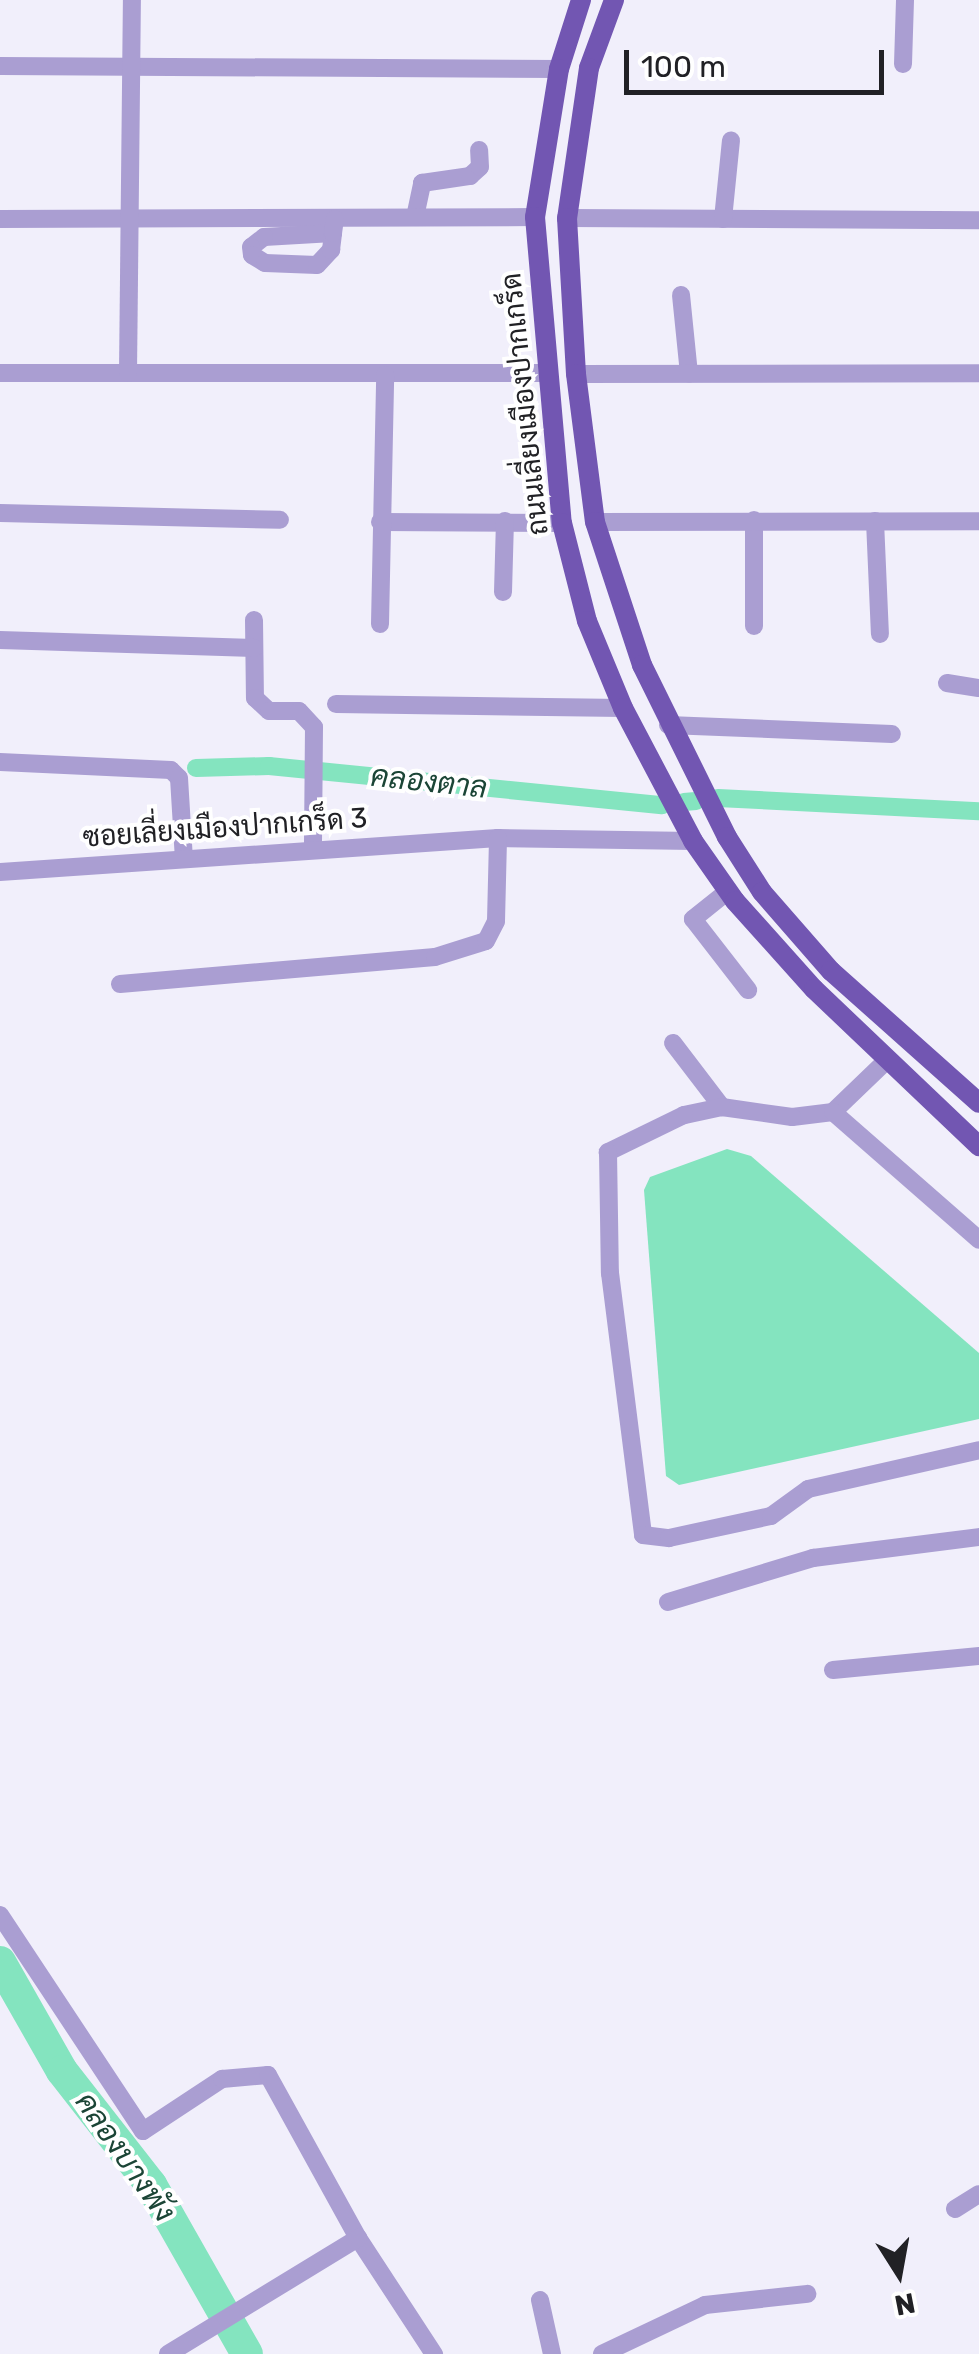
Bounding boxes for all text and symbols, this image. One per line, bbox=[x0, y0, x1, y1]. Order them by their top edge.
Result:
scale bar bbox=[629, 30, 889, 92]
text: 100 m bbox=[641, 49, 726, 85]
street label: ถนนเลี่ยงเมืองปากเกร็ด bbox=[495, 271, 555, 537]
water label: คลองตาล bbox=[369, 758, 489, 806]
street label: ซอยเลี่ยงเมืองปากเกร็ด 3 bbox=[82, 801, 368, 855]
water label: คลองบางพัง bbox=[67, 2085, 183, 2229]
north arrow bbox=[849, 2224, 949, 2324]
text: N bbox=[892, 2286, 918, 2322]

